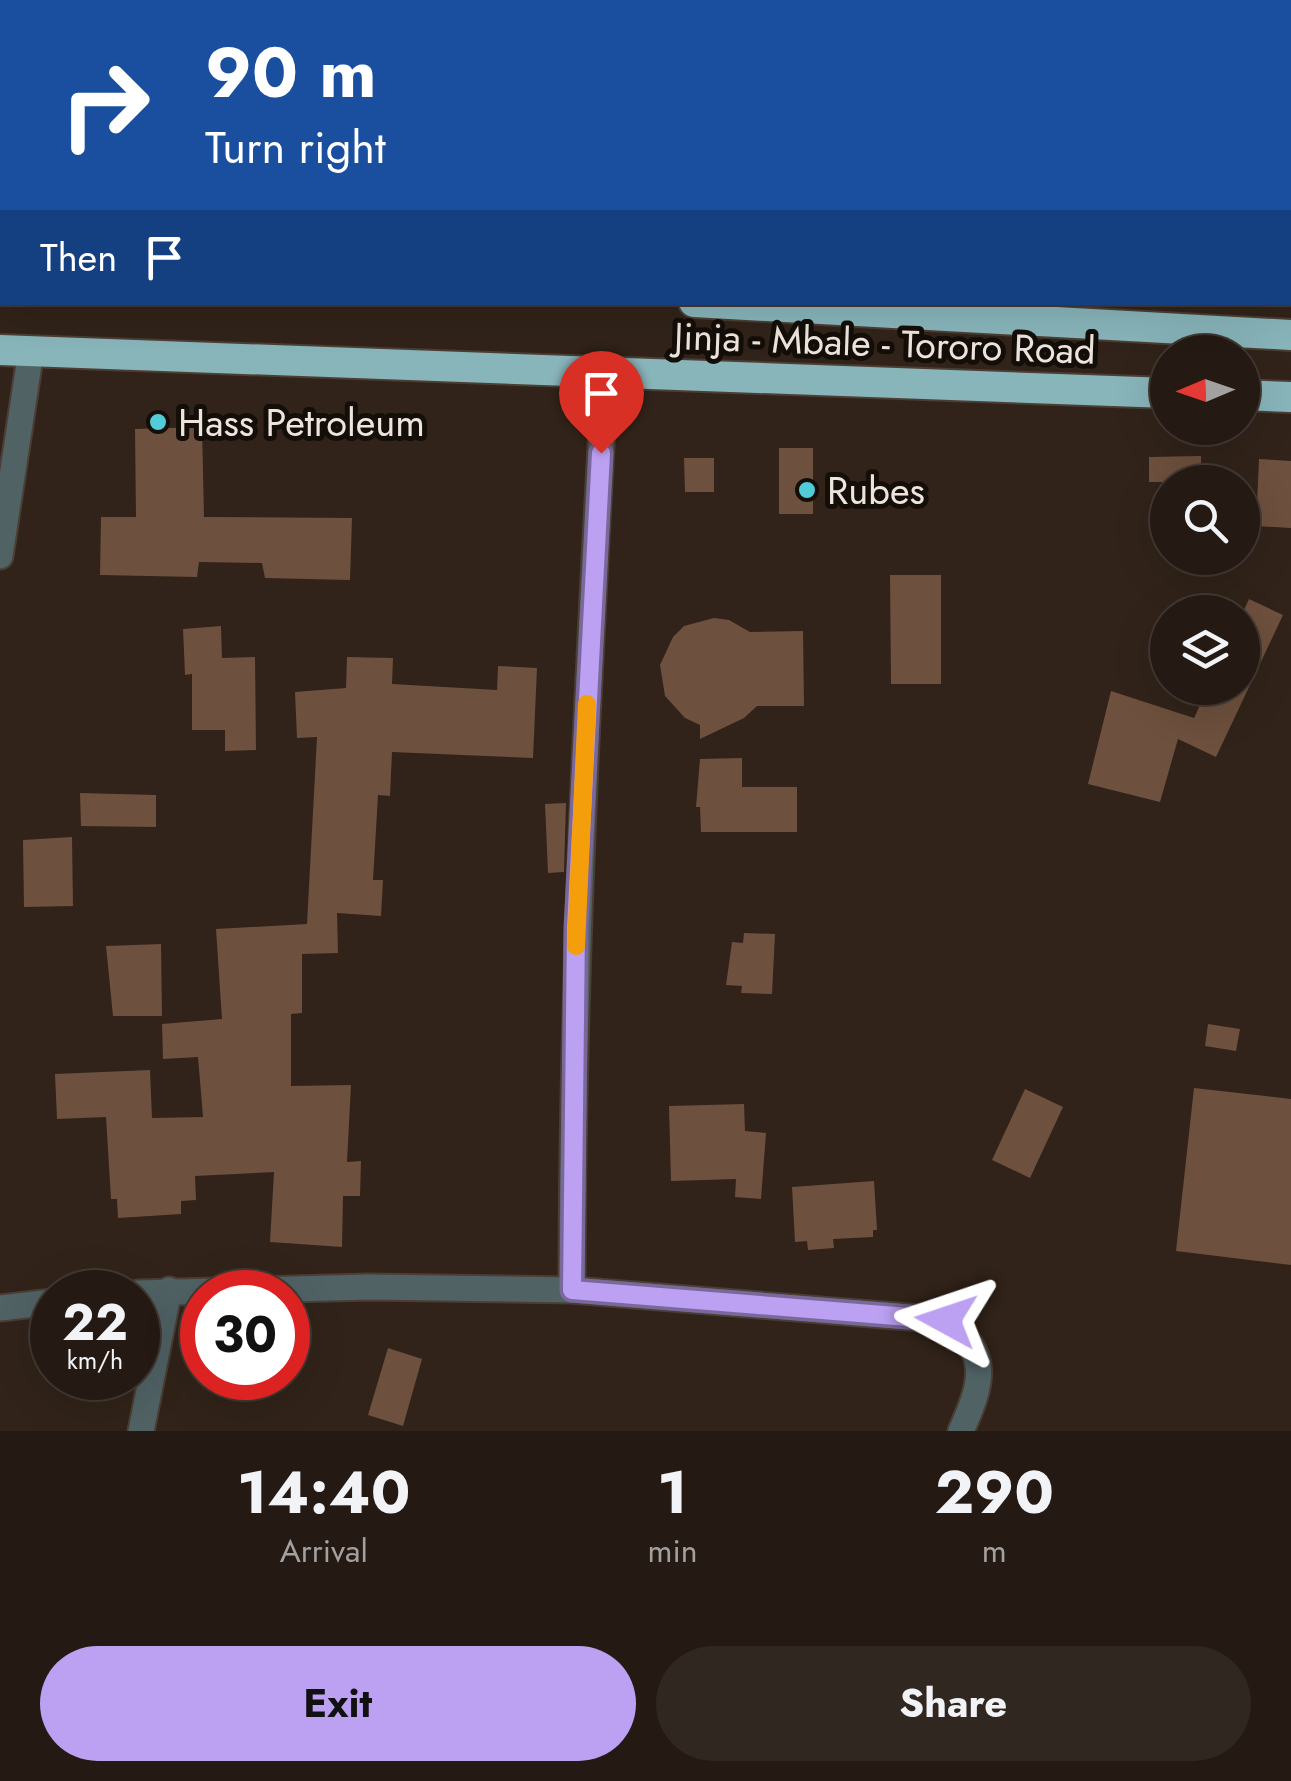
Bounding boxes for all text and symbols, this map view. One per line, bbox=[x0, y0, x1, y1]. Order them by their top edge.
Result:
text: 90 m bbox=[205, 22, 377, 123]
icon: right bbox=[40, 40, 170, 170]
text: Turn right bbox=[205, 115, 386, 180]
text: Then bbox=[40, 230, 117, 285]
icon: arrive bbox=[137, 230, 192, 285]
street label: Jinja - Mbale - Tororo Road bbox=[668, 308, 1097, 378]
north arrow bbox=[1150, 335, 1260, 445]
map controls bbox=[1150, 335, 1260, 705]
pin bbox=[559, 351, 644, 454]
icon: arrive bbox=[574, 366, 629, 421]
place label: Hass Petroleum bbox=[178, 395, 425, 450]
marker: Hass Petroleum bbox=[147, 411, 169, 433]
place label: Rubes bbox=[827, 463, 925, 518]
button: search bbox=[1150, 465, 1260, 575]
marker: Rubes bbox=[796, 479, 818, 501]
button: layers bbox=[1150, 595, 1260, 705]
position arrow bbox=[894, 1268, 998, 1372]
speed limit sign: 30 bbox=[180, 1270, 310, 1400]
text: 22 bbox=[62, 1286, 128, 1359]
text: km/h bbox=[67, 1342, 123, 1378]
text: 14:40 bbox=[237, 1449, 410, 1536]
text: 1 bbox=[657, 1449, 688, 1536]
text: 290 bbox=[935, 1449, 1054, 1536]
text: Arrival bbox=[280, 1528, 368, 1574]
text: min bbox=[648, 1528, 698, 1574]
text: m bbox=[982, 1528, 1007, 1574]
button: Exit bbox=[40, 1646, 636, 1761]
button: Share bbox=[656, 1646, 1251, 1761]

